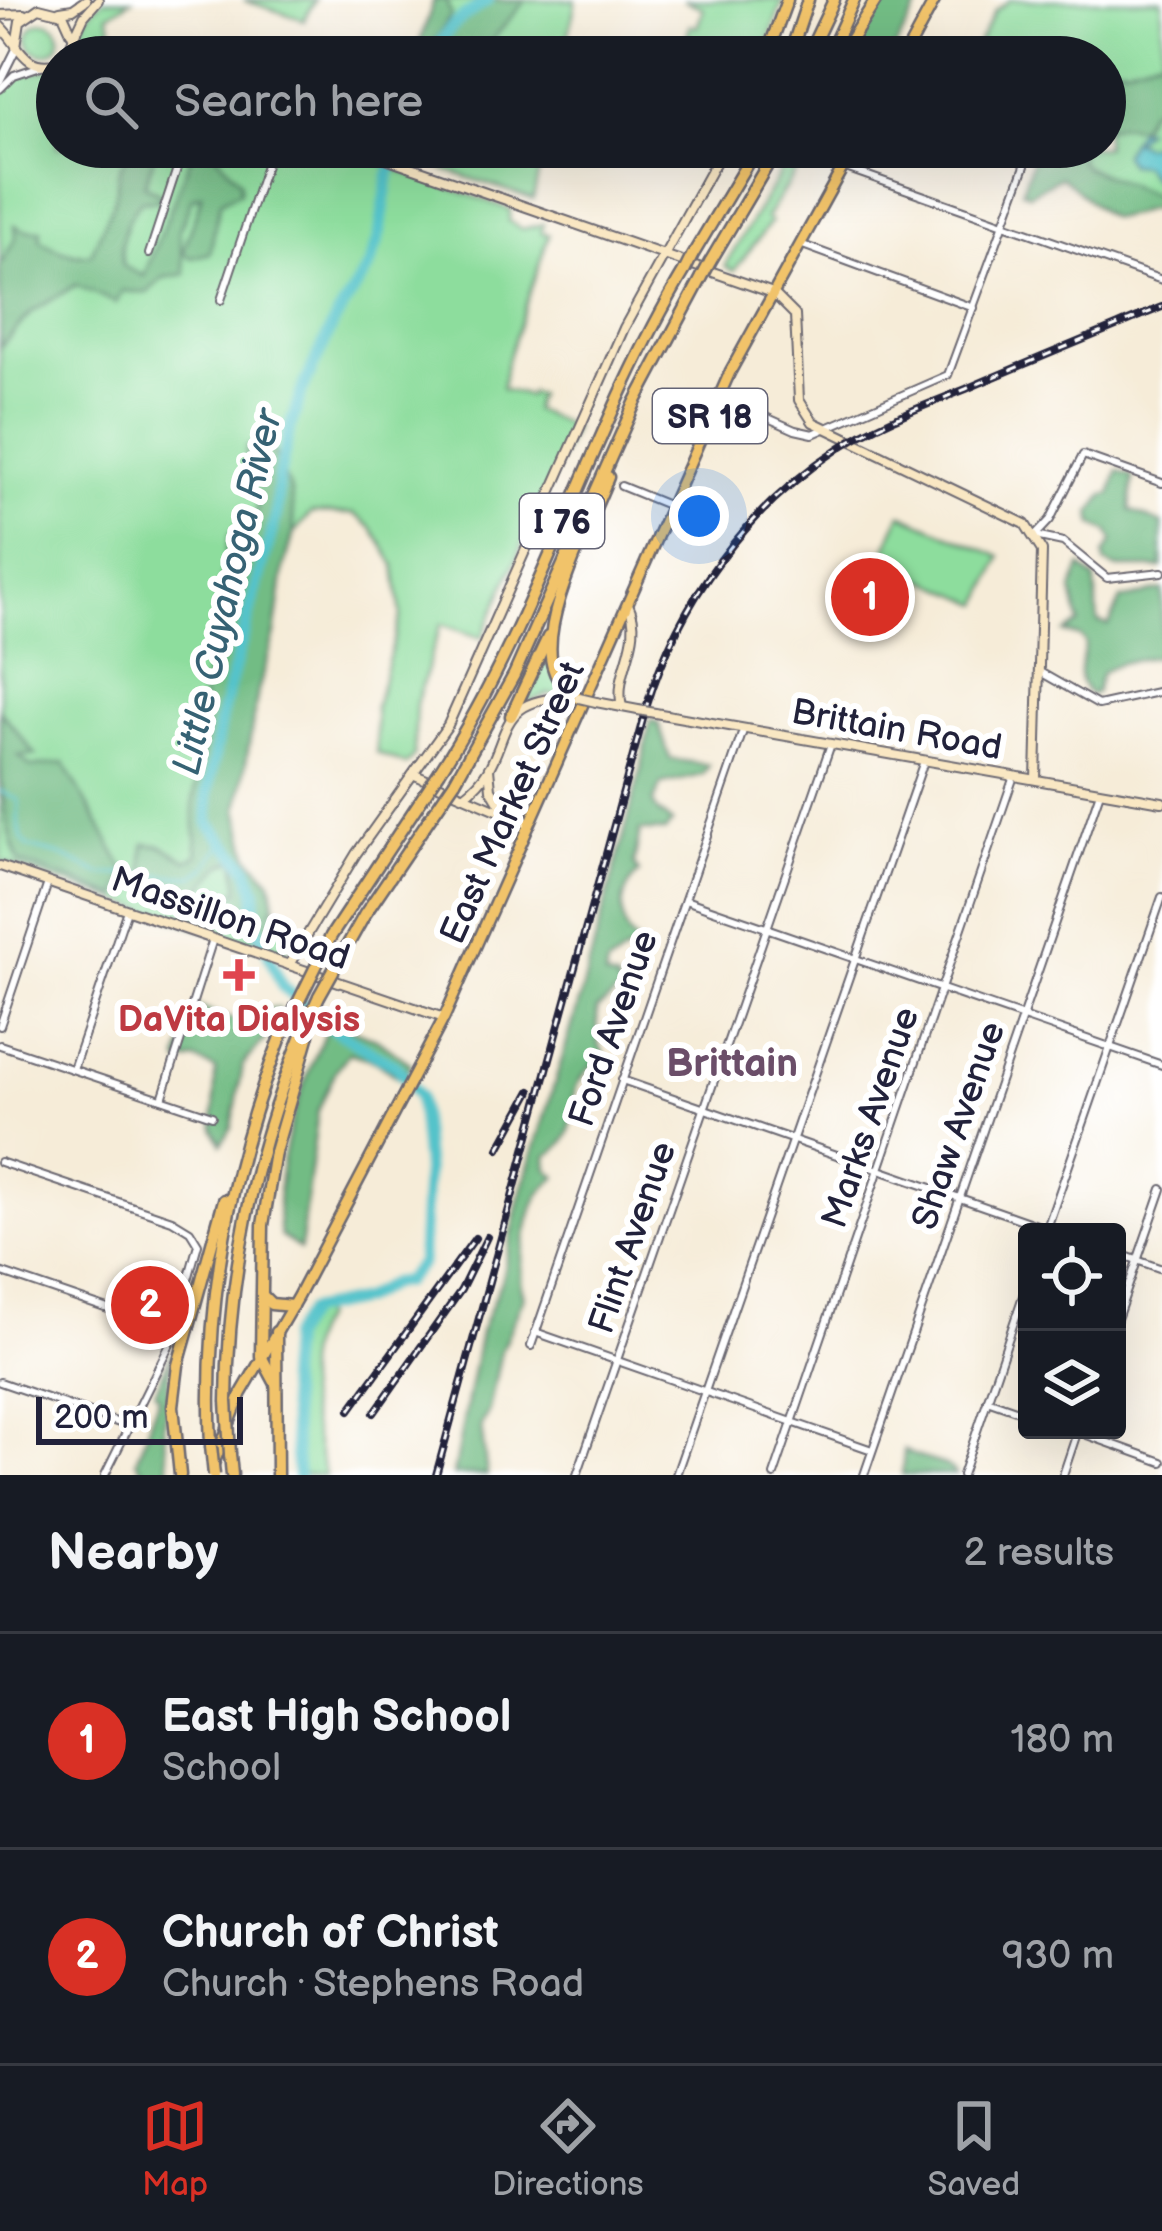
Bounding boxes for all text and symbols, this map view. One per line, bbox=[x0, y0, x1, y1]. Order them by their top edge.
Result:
search box bbox=[36, 36, 1126, 168]
icon: search bbox=[78, 69, 144, 135]
text: Search here bbox=[174, 75, 423, 130]
road number: SR 18 bbox=[653, 389, 767, 443]
water label: Little Cuyahoga River bbox=[164, 403, 294, 780]
your location bbox=[669, 486, 729, 546]
road number: I 76 bbox=[520, 494, 604, 548]
pin: 1 bbox=[831, 552, 909, 642]
street label: East Market Street bbox=[432, 655, 595, 951]
street label: Brittain Road bbox=[788, 691, 1005, 770]
street label: Massillon Road bbox=[106, 859, 355, 980]
street label: Ford Avenue bbox=[561, 925, 668, 1132]
marker: DaVita Dialysis bbox=[223, 959, 255, 991]
place label: DaVita Dialysis bbox=[118, 999, 360, 1042]
street label: Marks Avenue bbox=[814, 1002, 929, 1234]
street label: Shaw Avenue bbox=[904, 1016, 1015, 1235]
district label: Brittain bbox=[666, 1041, 798, 1088]
street label: Flint Avenue bbox=[581, 1136, 686, 1339]
map controls bbox=[1018, 1223, 1126, 1439]
button: locate bbox=[1018, 1223, 1126, 1331]
pin: 2 bbox=[111, 1260, 189, 1350]
button: layers bbox=[1018, 1331, 1126, 1439]
scale bar bbox=[36, 1391, 243, 1444]
text: 200 m bbox=[54, 1398, 148, 1438]
text: Nearby bbox=[48, 1523, 219, 1584]
text: 2 results bbox=[963, 1530, 1114, 1577]
text: East High School bbox=[162, 1690, 511, 1745]
text: 1 bbox=[79, 1717, 95, 1764]
text: 180 m bbox=[1010, 1717, 1114, 1764]
text: School bbox=[162, 1745, 281, 1792]
text: Church of Christ bbox=[162, 1906, 499, 1961]
text: 2 bbox=[75, 1933, 99, 1980]
text: 930 m bbox=[1002, 1933, 1114, 1980]
text: Church · Stephens Road bbox=[162, 1961, 584, 2008]
tab: Map bbox=[142, 2093, 208, 2205]
tab: Directions bbox=[492, 2093, 644, 2205]
tab: Saved bbox=[927, 2093, 1020, 2205]

